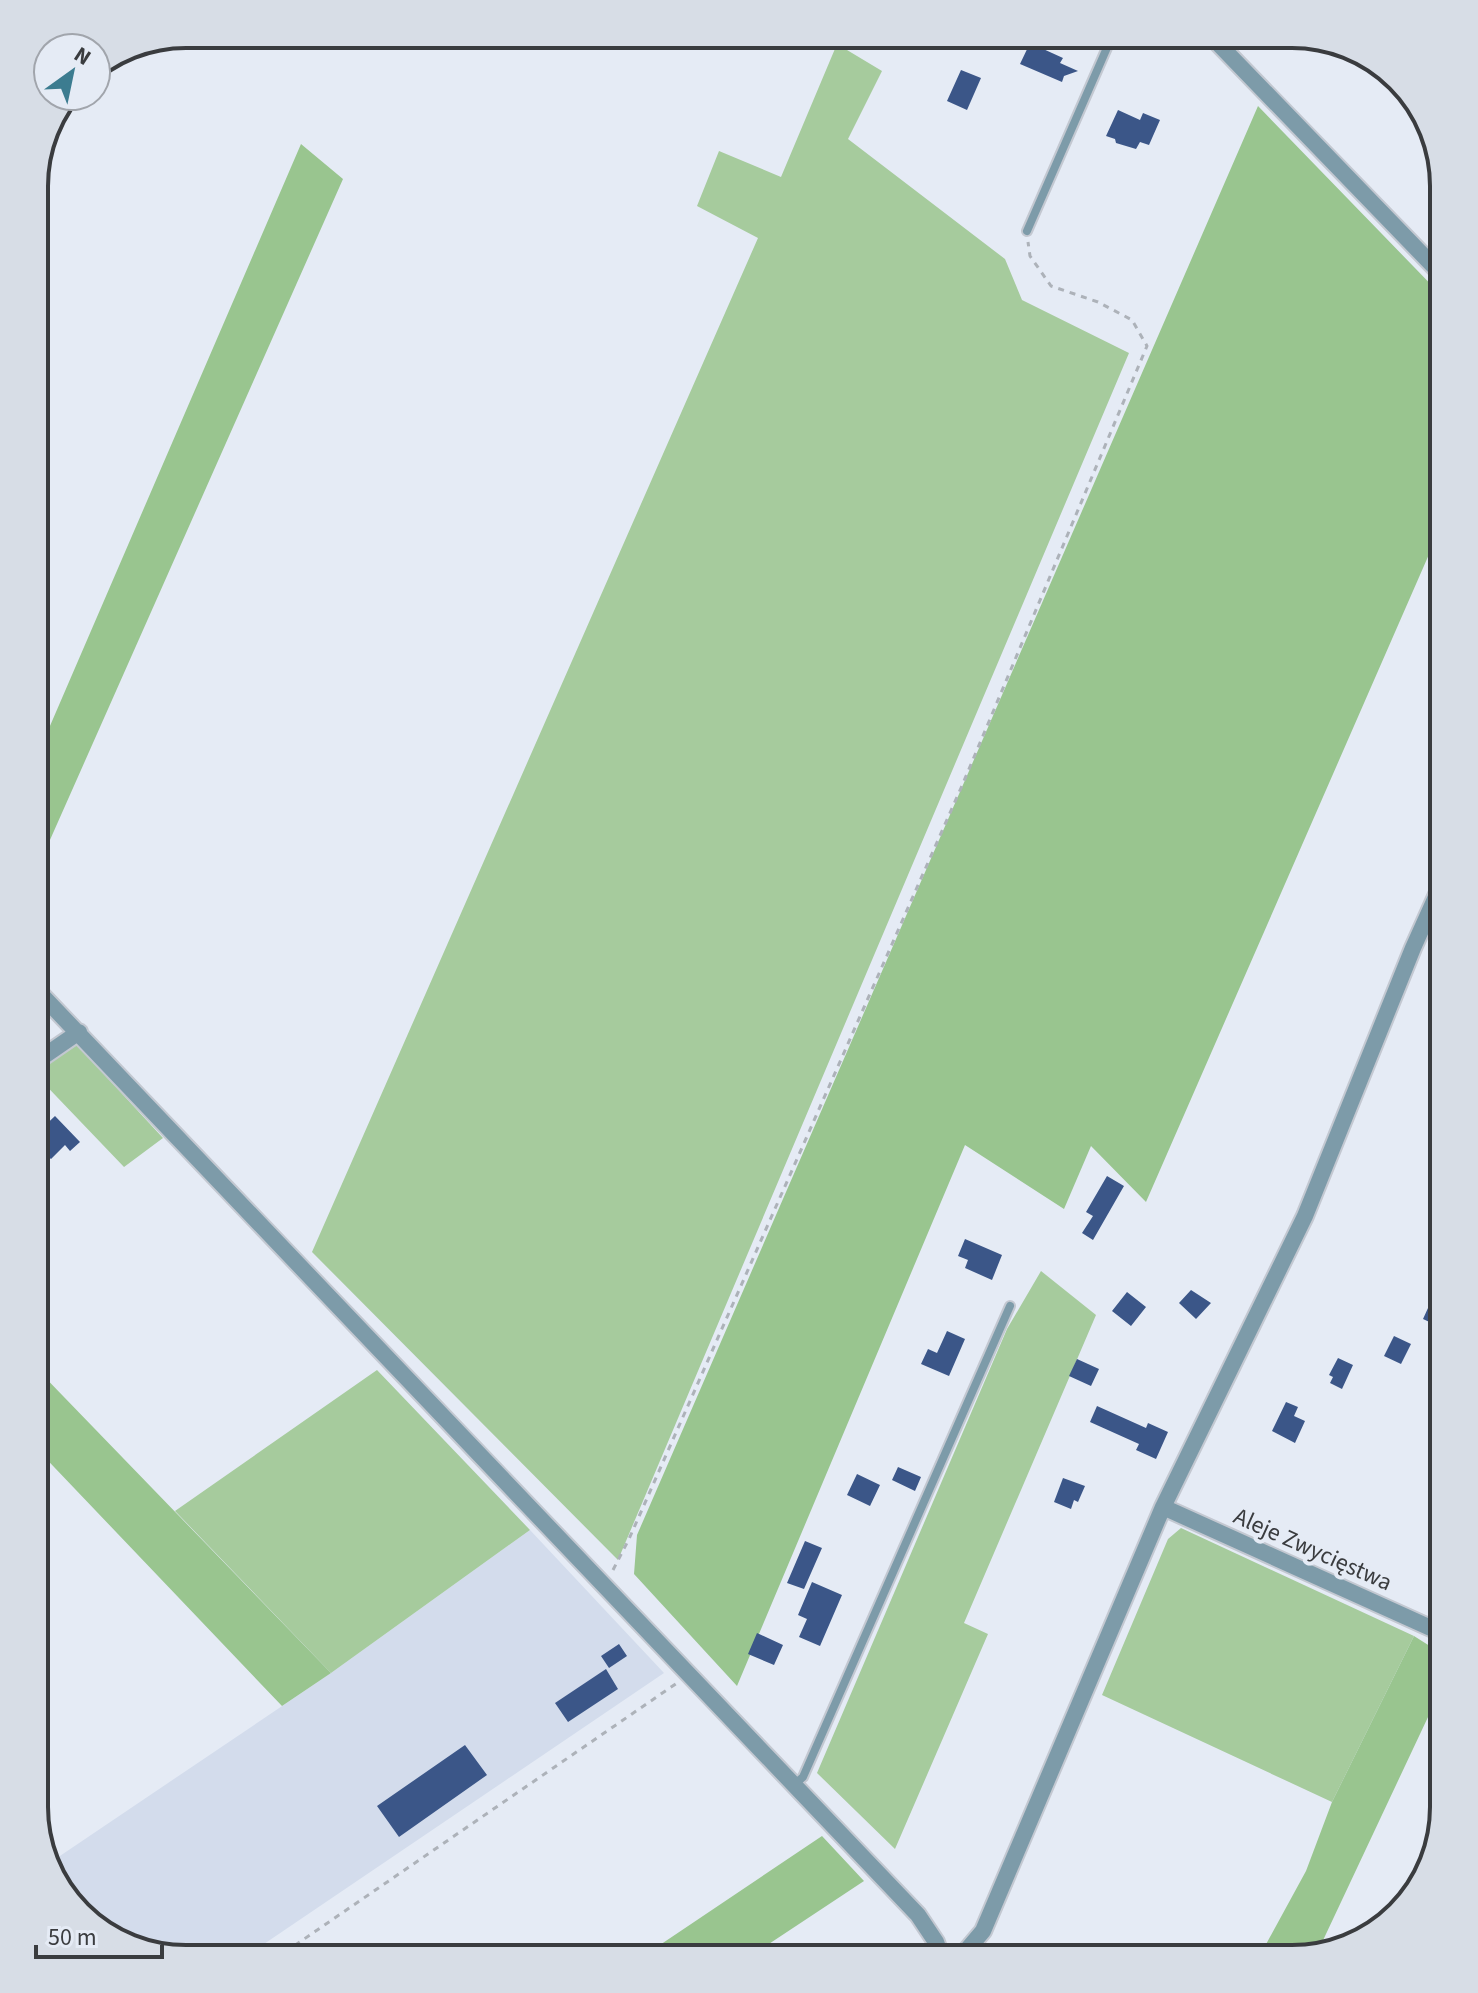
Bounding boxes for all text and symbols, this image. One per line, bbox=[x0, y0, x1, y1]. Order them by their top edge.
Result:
north arrow bbox=[32, 32, 112, 112]
text: N bbox=[67, 39, 97, 73]
street label: Aleje Zwycięstwa bbox=[1228, 1499, 1398, 1600]
scale bar bbox=[36, 1909, 162, 1959]
text: 50 m bbox=[48, 1920, 97, 1955]

